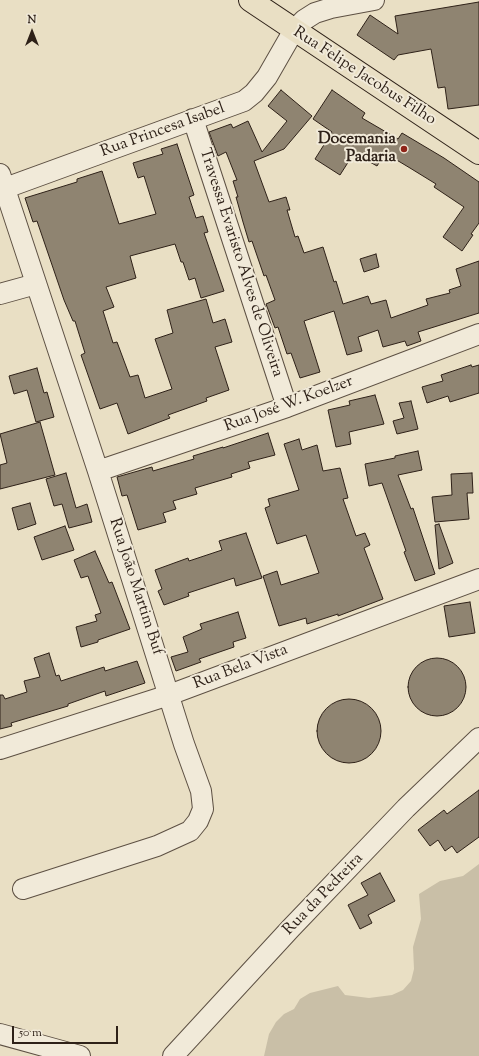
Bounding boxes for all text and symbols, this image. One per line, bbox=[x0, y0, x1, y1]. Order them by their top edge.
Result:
north arrow bbox=[12, 12, 52, 52]
text: N bbox=[28, 12, 36, 28]
street label: Rua Felipe Jacobus Filho bbox=[289, 24, 439, 130]
street label: Rua Princesa Isabel bbox=[98, 100, 228, 162]
place label: Docemania Padaria bbox=[318, 130, 396, 168]
marker: Docemania Padaria bbox=[399, 144, 409, 154]
street label: Travessa Evaristo Alves de Oliveira bbox=[194, 146, 286, 380]
street label: Rua José W. Koelzer bbox=[222, 373, 356, 437]
street label: Rua João Martim Buf bbox=[104, 516, 166, 658]
street label: Rua Bela Vista bbox=[191, 641, 291, 695]
street label: Rua da Pedreira bbox=[280, 850, 368, 940]
scale bar bbox=[14, 1018, 120, 1044]
text: 50 m bbox=[19, 1024, 42, 1042]

